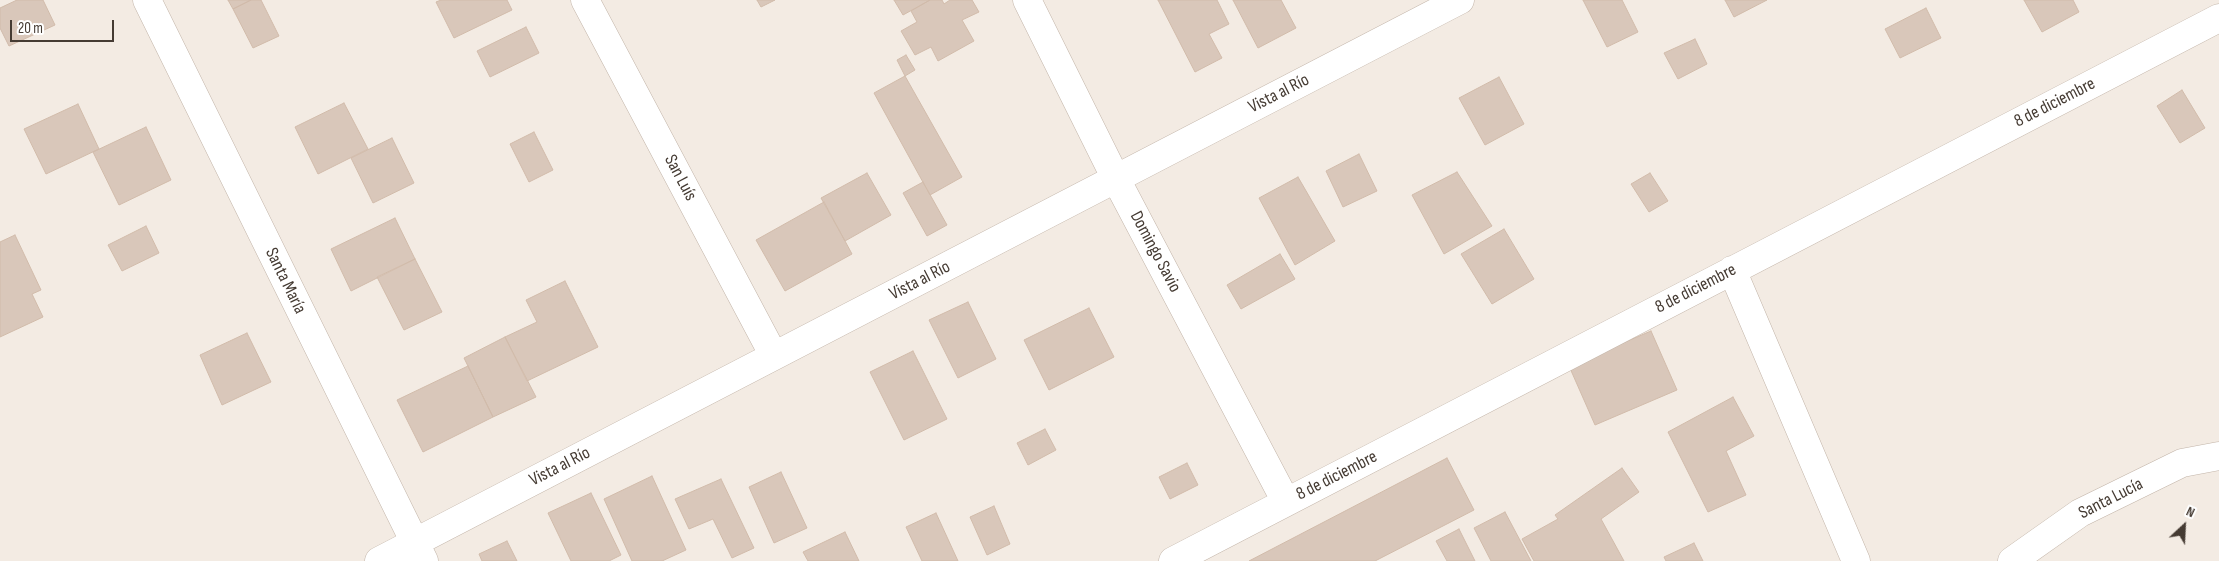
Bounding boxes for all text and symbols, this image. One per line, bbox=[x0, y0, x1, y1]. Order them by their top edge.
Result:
scale bar bbox=[12, 10, 116, 42]
text: 20 m bbox=[18, 19, 43, 38]
street label: Vista al Río bbox=[1245, 70, 1313, 118]
street label: 8 de diciembre bbox=[2011, 73, 2099, 133]
street label: San Luís bbox=[659, 151, 701, 205]
street label: Domingo Savio bbox=[1125, 208, 1185, 296]
street label: Santa María bbox=[260, 244, 310, 318]
street label: Vista al Río bbox=[886, 257, 954, 305]
street label: 8 de diciembre bbox=[1652, 259, 1740, 319]
street label: Vista al Río bbox=[526, 443, 594, 491]
street label: 8 de diciembre bbox=[1293, 446, 1381, 506]
street label: Santa Lucía bbox=[2075, 474, 2147, 524]
north arrow bbox=[2159, 501, 2209, 551]
text: N bbox=[2184, 503, 2198, 521]

